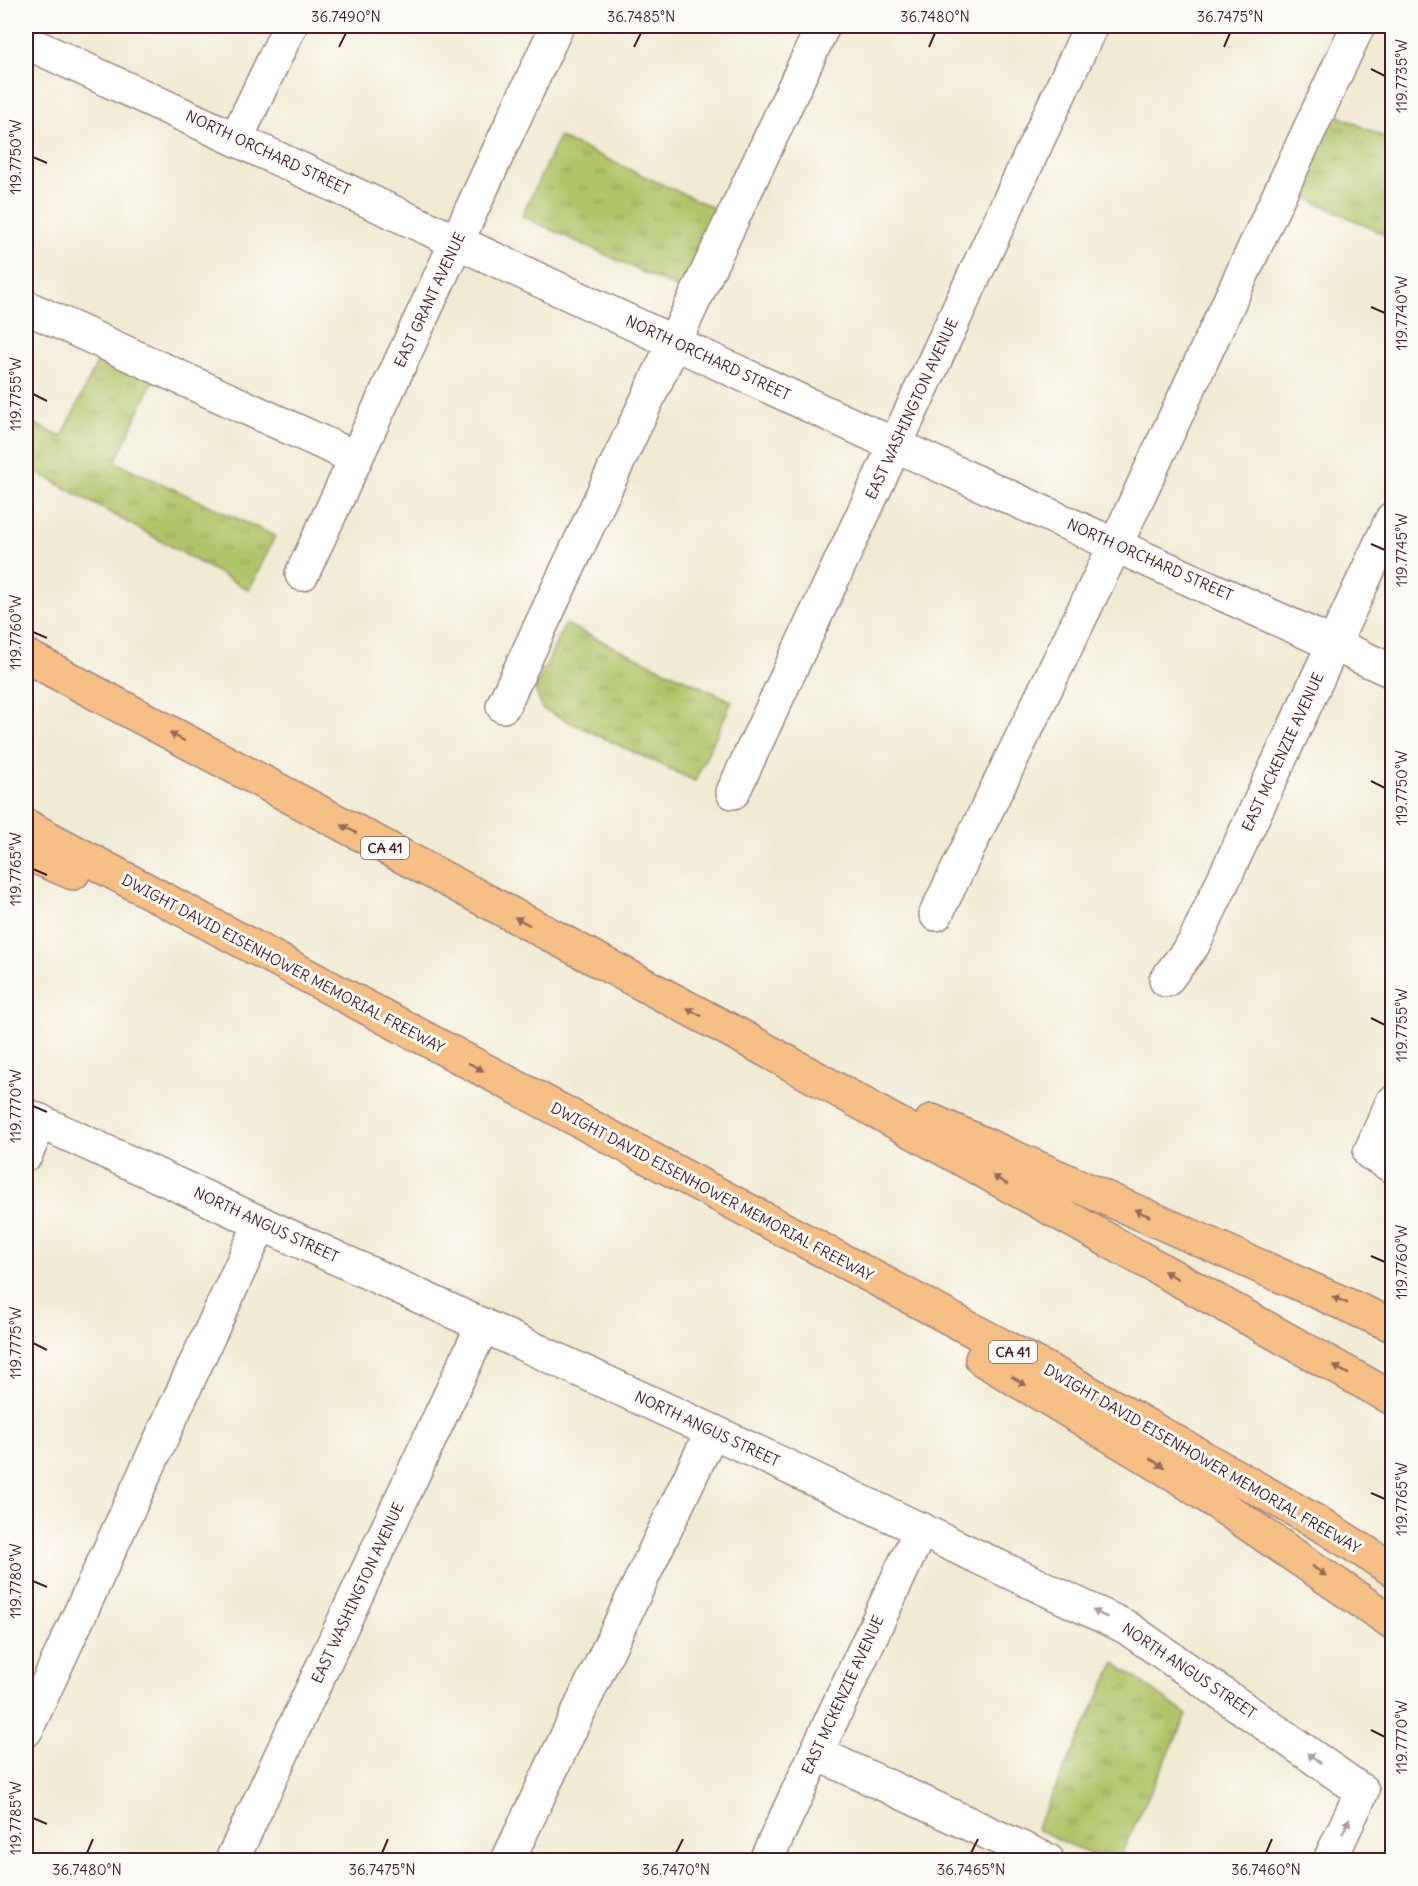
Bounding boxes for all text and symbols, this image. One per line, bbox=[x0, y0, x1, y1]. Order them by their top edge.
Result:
text: 36.7490°N bbox=[311, 7, 381, 26]
text: 36.7485°N bbox=[607, 7, 675, 26]
text: 36.7480°N bbox=[900, 7, 970, 26]
text: 36.7475°N bbox=[1196, 7, 1264, 26]
text: 119.7735°W bbox=[1392, 39, 1411, 113]
street label: NORTH ORCHARD STREET bbox=[183, 106, 354, 199]
text: 119.7750°W bbox=[6, 119, 25, 195]
street label: EAST GRANT AVENUE bbox=[390, 229, 469, 370]
text: 119.7740°W bbox=[1392, 275, 1411, 350]
street label: NORTH ORCHARD STREET bbox=[623, 311, 794, 404]
street label: EAST WASHINGTON AVENUE bbox=[861, 315, 962, 502]
text: 119.7755°W bbox=[6, 357, 25, 431]
text: 119.7745°W bbox=[1392, 513, 1411, 587]
street label: NORTH ORCHARD STREET bbox=[1064, 514, 1236, 605]
text: 119.7760°W bbox=[6, 594, 25, 670]
street label: EAST MCKENZIE AVENUE bbox=[1237, 669, 1328, 834]
one-way arrow bbox=[169, 733, 186, 742]
text: 119.7750°W bbox=[1392, 750, 1411, 826]
one-way arrow bbox=[341, 824, 358, 834]
text: 119.7765°W bbox=[6, 832, 25, 906]
road number: CA 41 bbox=[361, 837, 409, 859]
street label: DWIGHT DAVID EISENHOWER MEMORIAL FREEWAY bbox=[119, 870, 448, 1057]
one-way arrow bbox=[513, 916, 530, 926]
text: 119.7755°W bbox=[1392, 988, 1411, 1062]
one-way arrow bbox=[685, 1007, 702, 1017]
one-way arrow bbox=[468, 1062, 485, 1072]
text: 119.7770°W bbox=[6, 1069, 25, 1143]
street label: DWIGHT DAVID EISENHOWER MEMORIAL FREEWAY bbox=[548, 1098, 877, 1285]
one-way arrow bbox=[992, 1175, 1009, 1185]
street label: NORTH ANGUS STREET bbox=[191, 1183, 342, 1266]
one-way arrow bbox=[1133, 1208, 1151, 1217]
text: 119.7760°W bbox=[1392, 1224, 1411, 1300]
one-way arrow bbox=[1162, 1270, 1179, 1280]
one-way arrow bbox=[1330, 1295, 1348, 1305]
text: 119.7775°W bbox=[6, 1306, 25, 1379]
road number: CA 41 bbox=[989, 1341, 1037, 1363]
street label: DWIGHT DAVID EISENHOWER MEMORIAL FREEWAY bbox=[1041, 1360, 1365, 1558]
one-way arrow bbox=[1333, 1365, 1350, 1375]
one-way arrow bbox=[1011, 1375, 1027, 1386]
street label: NORTH ANGUS STREET bbox=[632, 1387, 783, 1470]
one-way arrow bbox=[1149, 1458, 1165, 1469]
text: 119.7765°W bbox=[1392, 1462, 1411, 1536]
street label: EAST WASHINGTON AVENUE bbox=[307, 1499, 408, 1686]
text: 119.7780°W bbox=[6, 1543, 25, 1619]
one-way arrow bbox=[1311, 1565, 1327, 1577]
one-way arrow bbox=[1092, 1610, 1109, 1619]
street label: EAST MCKENZIE AVENUE bbox=[797, 1612, 888, 1777]
street label: NORTH ANGUS STREET bbox=[1119, 1619, 1260, 1723]
text: 119.7770°W bbox=[1392, 1700, 1411, 1774]
one-way arrow bbox=[1306, 1753, 1322, 1764]
text: 119.7785°W bbox=[6, 1781, 25, 1855]
one-way arrow bbox=[1341, 1817, 1350, 1834]
text: 36.7480°N bbox=[52, 1860, 122, 1879]
text: 36.7475°N bbox=[348, 1860, 416, 1879]
text: 36.7470°N bbox=[642, 1860, 710, 1879]
text: 36.7465°N bbox=[937, 1860, 1005, 1879]
text: 36.7460°N bbox=[1231, 1860, 1301, 1879]

